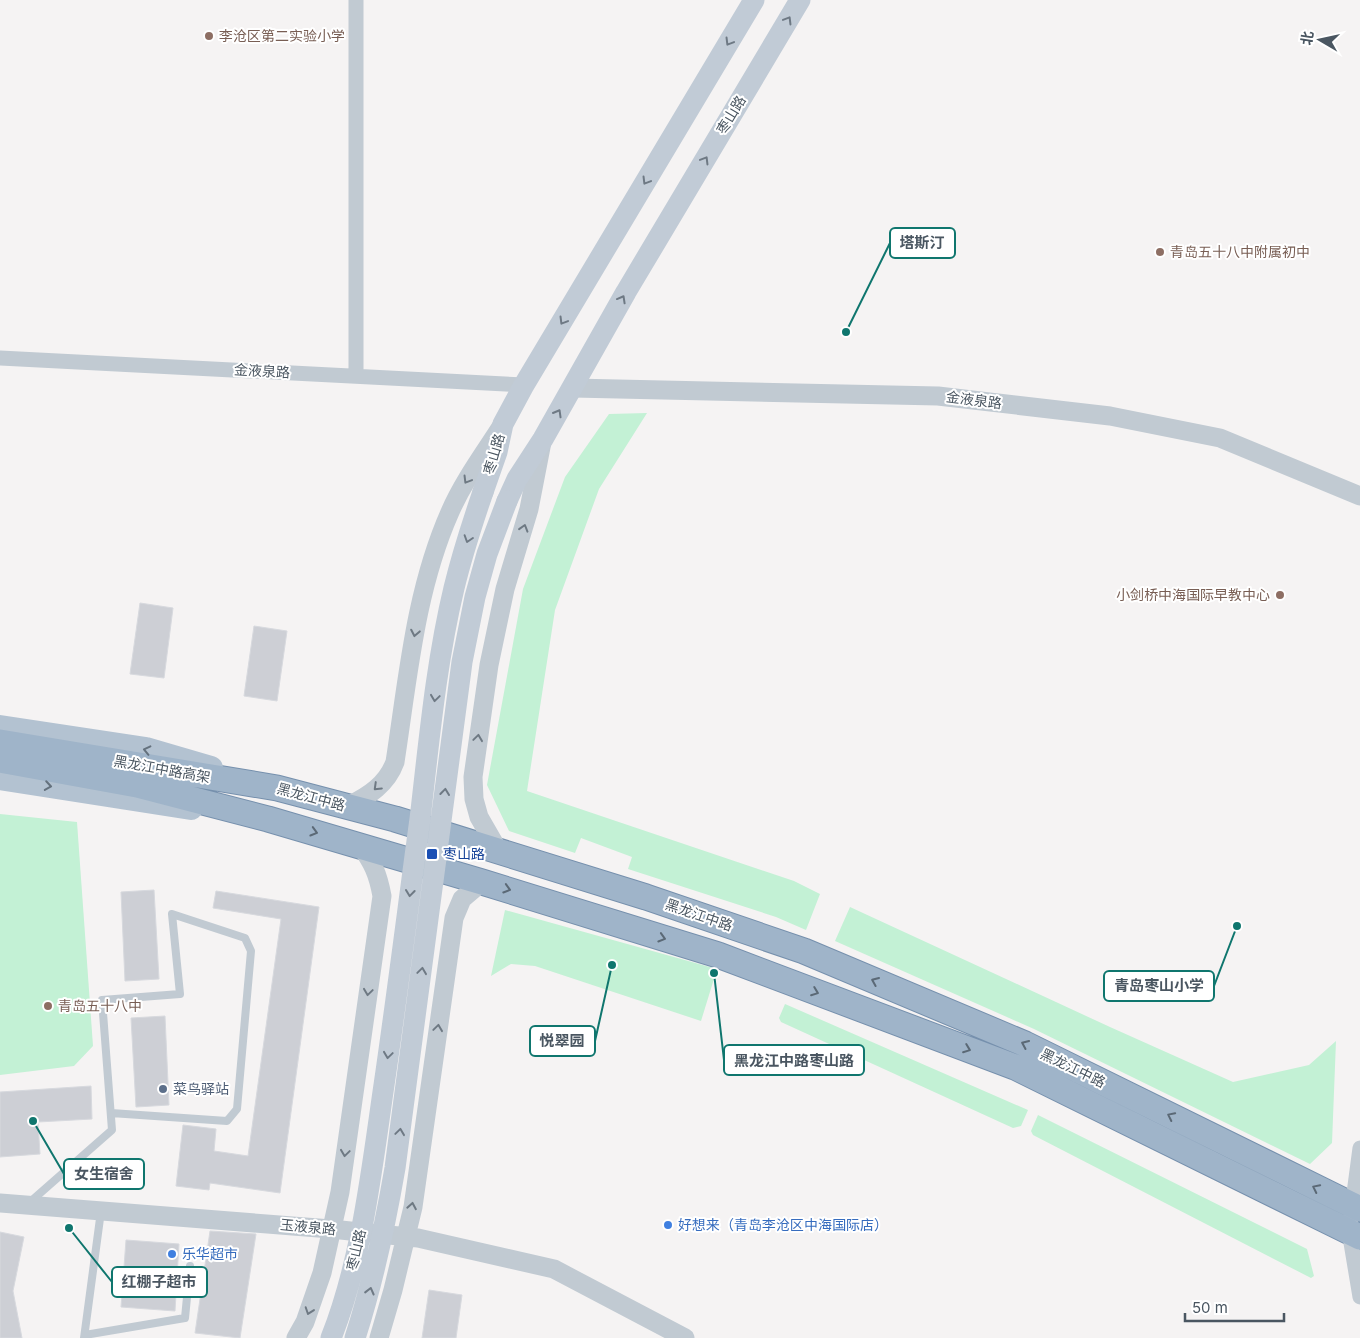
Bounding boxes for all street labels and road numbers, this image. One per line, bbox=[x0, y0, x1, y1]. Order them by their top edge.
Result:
street label: 枣山路 bbox=[712, 92, 749, 137]
street label: 金液泉路 bbox=[234, 361, 290, 380]
street label: 金液泉路 bbox=[945, 388, 1003, 411]
street label: 枣山路 bbox=[480, 431, 507, 476]
street label: 黑龙江中路高架 bbox=[112, 752, 212, 785]
street label: 黑龙江中路 bbox=[275, 779, 347, 814]
street label: 黑龙江中路 bbox=[663, 895, 735, 934]
street label: 黑龙江中路 bbox=[1038, 1045, 1108, 1091]
street label: 玉液泉路 bbox=[279, 1216, 337, 1237]
street label: 枣山路 bbox=[343, 1228, 369, 1272]

